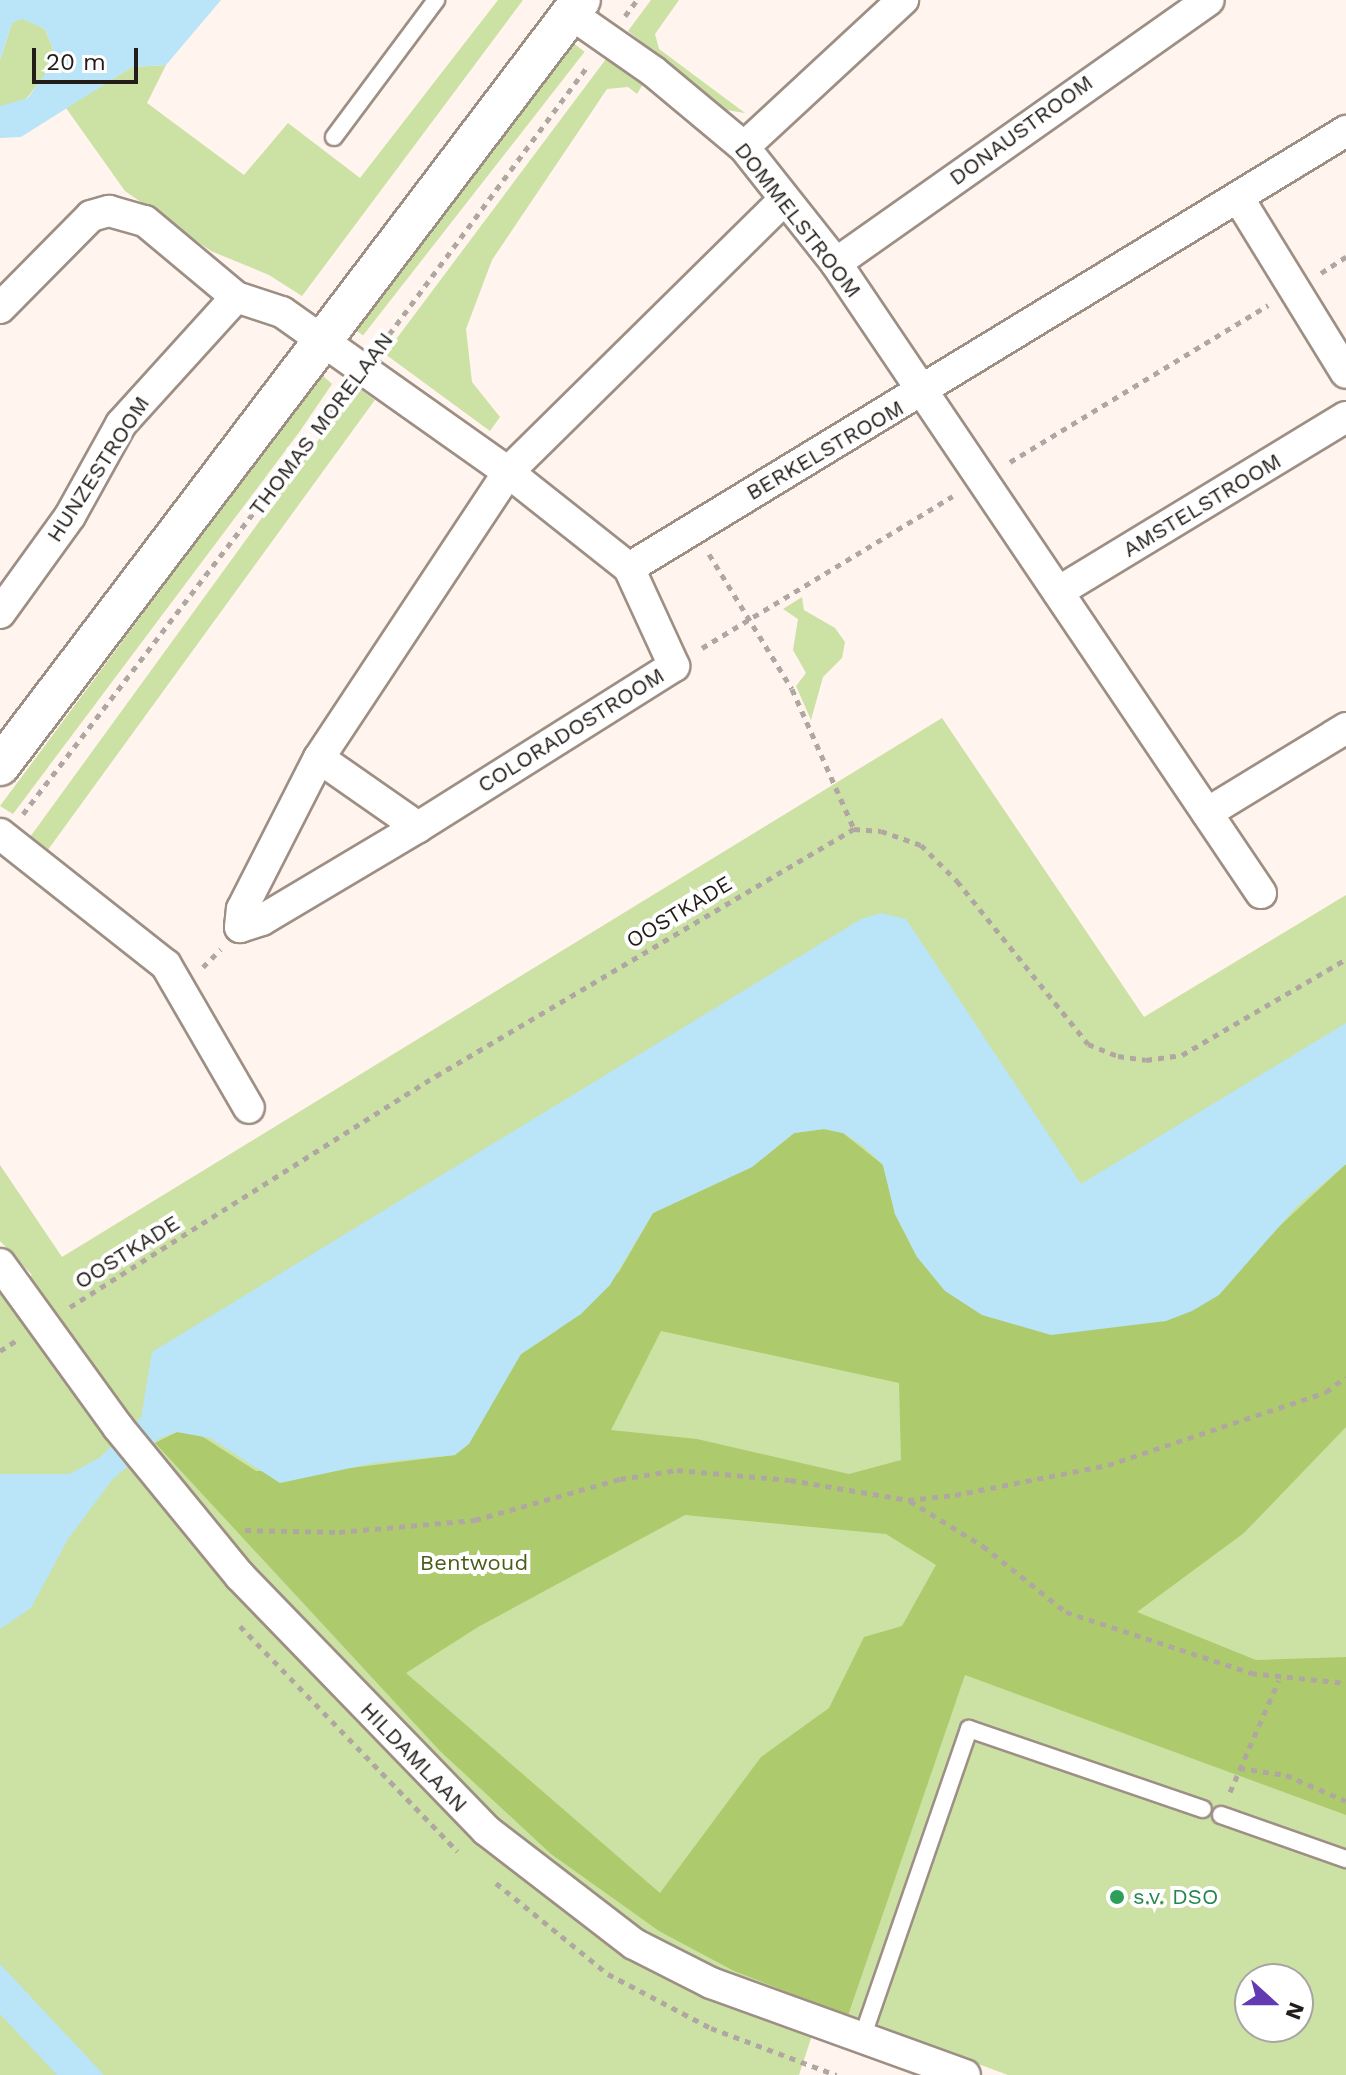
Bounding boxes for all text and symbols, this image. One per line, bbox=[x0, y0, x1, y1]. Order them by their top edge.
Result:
scale bar bbox=[36, 32, 142, 82]
text: 20 m bbox=[46, 48, 106, 76]
street label: DONAUSTROOM bbox=[944, 69, 1098, 191]
street label: DOMMELSTROOM bbox=[729, 137, 867, 303]
street label: THOMAS MORELAAN bbox=[243, 327, 399, 521]
street label: HUNZESTROOM bbox=[41, 391, 155, 547]
street label: BERKELSTROOM bbox=[742, 394, 908, 506]
street label: AMSTELSTROOM bbox=[1118, 447, 1286, 563]
street label: COLORADOSTROOM bbox=[473, 662, 669, 798]
street label: OOSTKADE bbox=[621, 870, 737, 954]
street label: OOSTKADE bbox=[70, 1209, 184, 1295]
park label: Bentwoud bbox=[420, 1550, 528, 1576]
street label: HILDAMLAAN bbox=[355, 1696, 473, 1818]
place label: s.v. DSO bbox=[1133, 1884, 1218, 1910]
marker: s.v. DSO bbox=[1108, 1888, 1126, 1906]
north arrow bbox=[1234, 1963, 1314, 2043]
text: N bbox=[1280, 1999, 1310, 2023]

